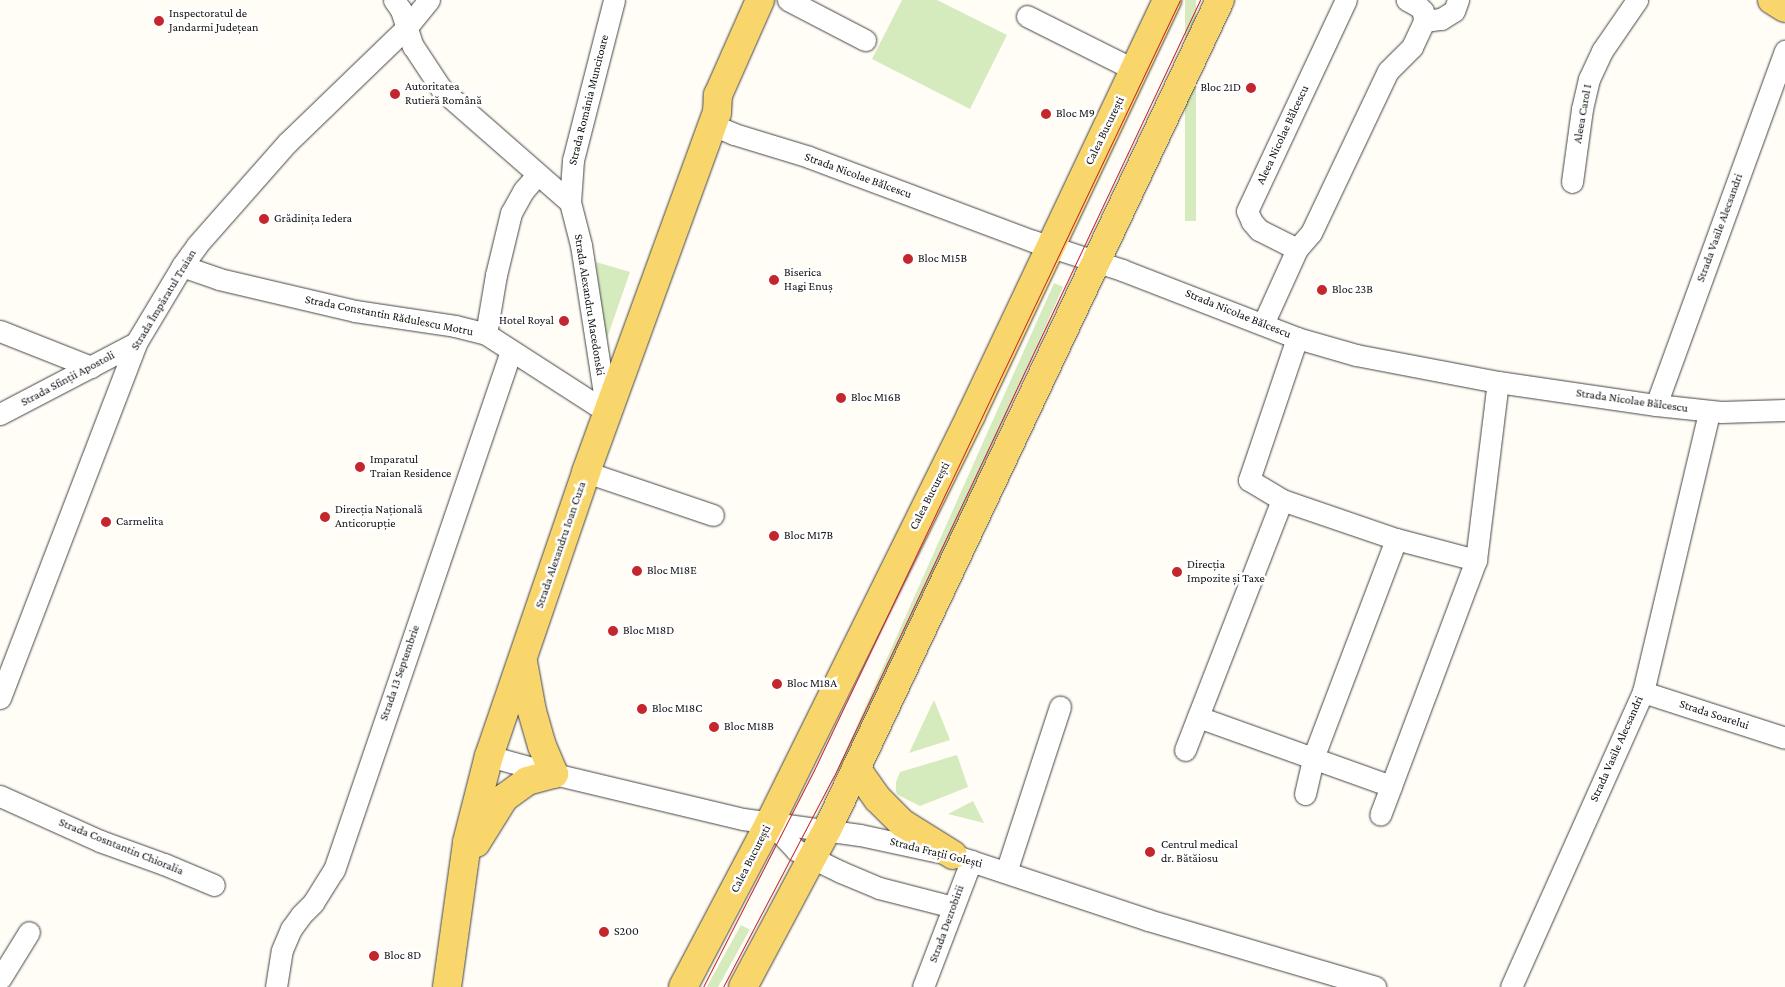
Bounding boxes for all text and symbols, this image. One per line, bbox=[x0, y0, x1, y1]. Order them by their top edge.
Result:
place label: Inspectoratul de Jandarmi Județean bbox=[169, 7, 258, 35]
marker: Inspectoratul de Jandarmi Județean bbox=[153, 15, 165, 27]
street label: Strada România Muncitoare bbox=[566, 33, 612, 167]
place label: Autoritatea Rutieră Română bbox=[405, 80, 482, 108]
place label: Bloc 21D bbox=[1200, 81, 1241, 95]
marker: Bloc 21D bbox=[1245, 82, 1257, 94]
street label: Aleea Nicolae Bălcescu bbox=[1254, 83, 1312, 187]
street label: Aleea Carol I bbox=[1571, 83, 1595, 145]
marker: Autoritatea Rutieră Română bbox=[389, 88, 401, 100]
street label: Calea București bbox=[1082, 95, 1128, 167]
place label: Bloc M9 bbox=[1056, 107, 1095, 121]
marker: Bloc M9 bbox=[1040, 108, 1052, 120]
street label: Strada Nicolae Bălcescu bbox=[802, 150, 914, 202]
street label: Strada Vasile Alecsandri bbox=[1694, 172, 1746, 284]
place label: Grădinița Iedera bbox=[274, 212, 352, 226]
marker: Grădinița Iedera bbox=[258, 213, 270, 225]
street label: Strada Alexandru Macedonski bbox=[571, 233, 607, 377]
street label: Strada Împăratul Traian bbox=[128, 247, 200, 353]
place label: Bloc M15B bbox=[918, 252, 967, 266]
marker: Bloc M15B bbox=[902, 253, 914, 265]
place label: Biserica Hagi Enuș bbox=[784, 266, 833, 294]
marker: Biserica Hagi Enuș bbox=[768, 274, 780, 286]
place label: Bloc 23B bbox=[1332, 283, 1373, 297]
marker: Bloc 23B bbox=[1316, 284, 1328, 296]
street label: Strada Nicolae Bălcescu bbox=[1183, 286, 1293, 342]
street label: Strada Constantin Rădulescu Motru bbox=[304, 293, 474, 339]
place label: Hotel Royal bbox=[499, 314, 554, 328]
marker: Hotel Royal bbox=[558, 315, 570, 327]
street label: Strada Sfinții Apostoli bbox=[19, 348, 117, 410]
street label: Strada Nicolae Bălcescu bbox=[1575, 386, 1689, 416]
place label: Bloc M16B bbox=[851, 391, 900, 405]
marker: Bloc M16B bbox=[835, 392, 847, 404]
place label: Imparatul Traian Residence bbox=[370, 453, 451, 481]
street label: Calea București bbox=[907, 460, 953, 532]
marker: Imparatul Traian Residence bbox=[354, 461, 366, 473]
street label: Strada Alexandru Ioan Cuza bbox=[533, 480, 589, 610]
place label: Direcția Națională Anticorupție bbox=[335, 503, 422, 531]
marker: Direcția Națională Anticorupție bbox=[319, 511, 331, 523]
place label: Carmelita bbox=[116, 515, 164, 529]
marker: Carmelita bbox=[100, 516, 112, 528]
place label: Bloc M17B bbox=[784, 529, 833, 543]
marker: Bloc M17B bbox=[768, 530, 780, 542]
place label: Direcția Impozite și Taxe bbox=[1187, 558, 1265, 586]
place label: Bloc M18E bbox=[647, 564, 697, 578]
marker: Bloc M18E bbox=[631, 565, 643, 577]
marker: Direcția Impozite și Taxe bbox=[1171, 566, 1183, 578]
street label: Strada 13 Septembrie bbox=[377, 623, 423, 723]
place label: Bloc M18D bbox=[623, 624, 674, 638]
marker: Bloc M18D bbox=[607, 625, 619, 637]
place label: Bloc M18A bbox=[787, 677, 837, 691]
marker: Bloc M18A bbox=[771, 678, 783, 690]
street label: Strada Vasile Alecsandri bbox=[1587, 694, 1647, 804]
street label: Strada Soarelui bbox=[1677, 697, 1751, 733]
place label: Bloc M18C bbox=[652, 702, 702, 716]
marker: Bloc M18C bbox=[636, 703, 648, 715]
place label: Bloc M18B bbox=[724, 720, 774, 734]
marker: Bloc M18B bbox=[708, 721, 720, 733]
street label: Strada Cosntantin Chioralia bbox=[57, 815, 185, 879]
street label: Calea București bbox=[728, 823, 774, 895]
street label: Strada Frații Golești bbox=[888, 835, 984, 871]
place label: Centrul medical dr. Bătăiosu bbox=[1161, 838, 1238, 866]
marker: Centrul medical dr. Bătăiosu bbox=[1143, 845, 1157, 859]
street label: Strada Dezrobirii bbox=[926, 883, 968, 965]
place label: S200 bbox=[614, 925, 639, 939]
marker: S200 bbox=[598, 926, 610, 938]
place label: Bloc 8D bbox=[384, 949, 421, 963]
marker: Bloc 8D bbox=[368, 950, 380, 962]

